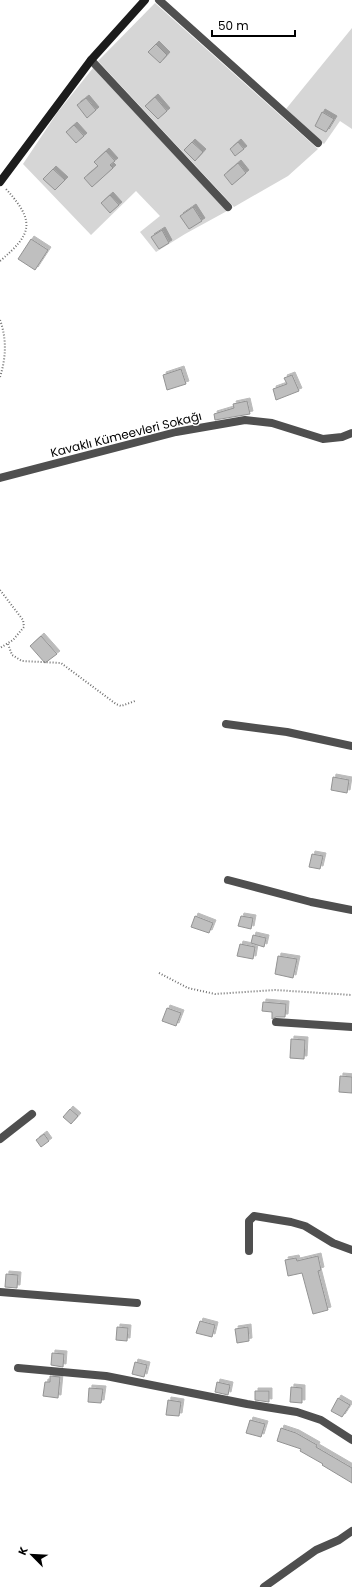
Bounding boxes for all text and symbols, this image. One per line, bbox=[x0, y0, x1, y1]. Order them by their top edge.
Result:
scale bar bbox=[212, 12, 295, 38]
text: 50 m bbox=[218, 17, 249, 34]
street label: Kavaklı Kümeevleri Sokağı bbox=[49, 407, 203, 461]
north arrow bbox=[12, 1535, 52, 1575]
text: K bbox=[14, 1544, 32, 1558]

